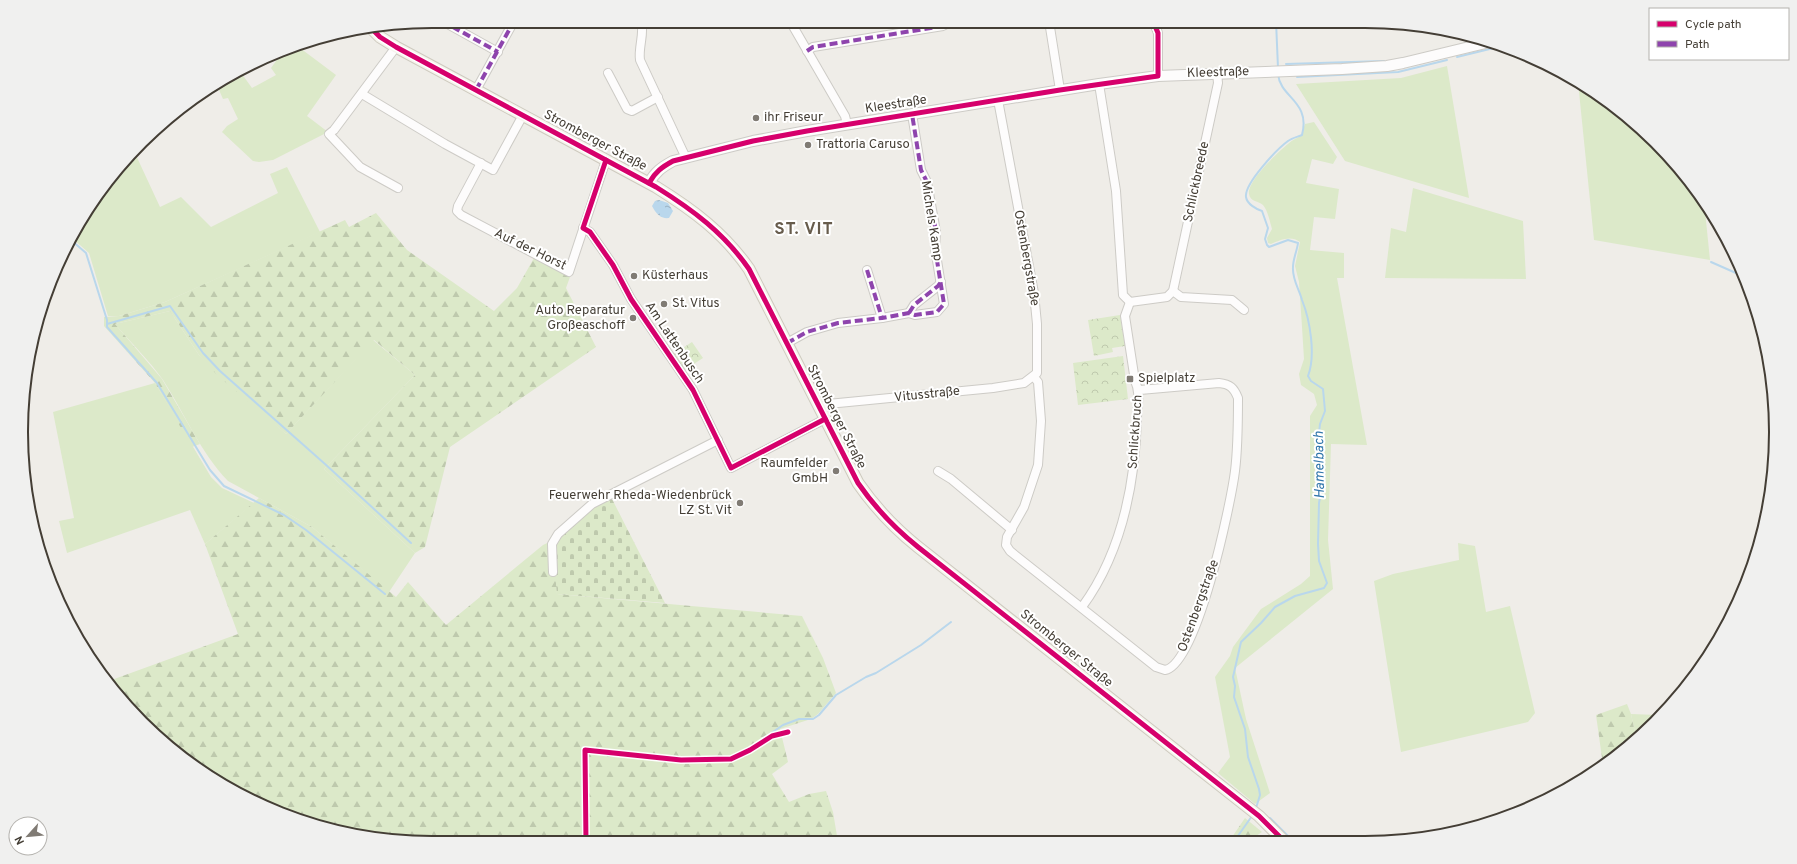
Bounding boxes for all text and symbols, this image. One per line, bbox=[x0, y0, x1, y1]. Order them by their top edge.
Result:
legend bbox=[1649, 8, 1789, 60]
text: Cycle path bbox=[1685, 17, 1742, 33]
text: Path bbox=[1685, 37, 1710, 53]
street label: Kleestraße bbox=[1187, 64, 1249, 82]
street label: Kleestraße bbox=[864, 92, 928, 118]
street label: Stromberger Straße bbox=[541, 107, 649, 175]
place label: ihr Friseur bbox=[764, 110, 823, 126]
marker: ihr Friseur bbox=[751, 113, 761, 123]
place label: Trattoria Caruso bbox=[816, 137, 910, 153]
marker: Trattoria Caruso bbox=[803, 140, 813, 150]
street label: Schlickbreede bbox=[1181, 140, 1213, 224]
street label: Michels Kamp bbox=[917, 180, 945, 262]
street label: Ostenbergstraße bbox=[1010, 209, 1042, 307]
district label: ST. VIT bbox=[774, 219, 834, 241]
street label: Auf der Horst bbox=[491, 226, 569, 274]
place label: Küsterhaus bbox=[642, 268, 708, 284]
marker: Küsterhaus bbox=[629, 271, 639, 281]
place label: St. Vitus bbox=[672, 296, 720, 312]
street label: Am Lattenbusch bbox=[641, 299, 707, 387]
marker: St. Vitus bbox=[659, 299, 669, 309]
place label: Auto Reparatur Großeaschoff bbox=[535, 303, 625, 334]
marker: Auto Reparatur Großeaschoff bbox=[628, 313, 638, 323]
street label: Stromberger Straße bbox=[803, 362, 869, 472]
place label: Spielplatz bbox=[1138, 371, 1196, 387]
marker: Spielplatz bbox=[1125, 374, 1135, 384]
street label: Vitusstraße bbox=[893, 384, 961, 406]
street label: Schlickbruch bbox=[1125, 394, 1147, 470]
water label: Hamelbach bbox=[1311, 431, 1329, 499]
place label: Raumfelder GmbH bbox=[760, 456, 828, 487]
marker: Raumfelder GmbH bbox=[831, 466, 841, 476]
place label: Feuerwehr Rheda-Wiedenbrück LZ St. Vit bbox=[549, 488, 732, 519]
marker: Feuerwehr Rheda-Wiedenbrück LZ St. Vit bbox=[735, 498, 745, 508]
street label: Ostenbergstraße bbox=[1175, 558, 1223, 654]
street label: Stromberger Straße bbox=[1016, 607, 1116, 691]
north arrow bbox=[8, 816, 48, 856]
text: N bbox=[12, 833, 28, 847]

